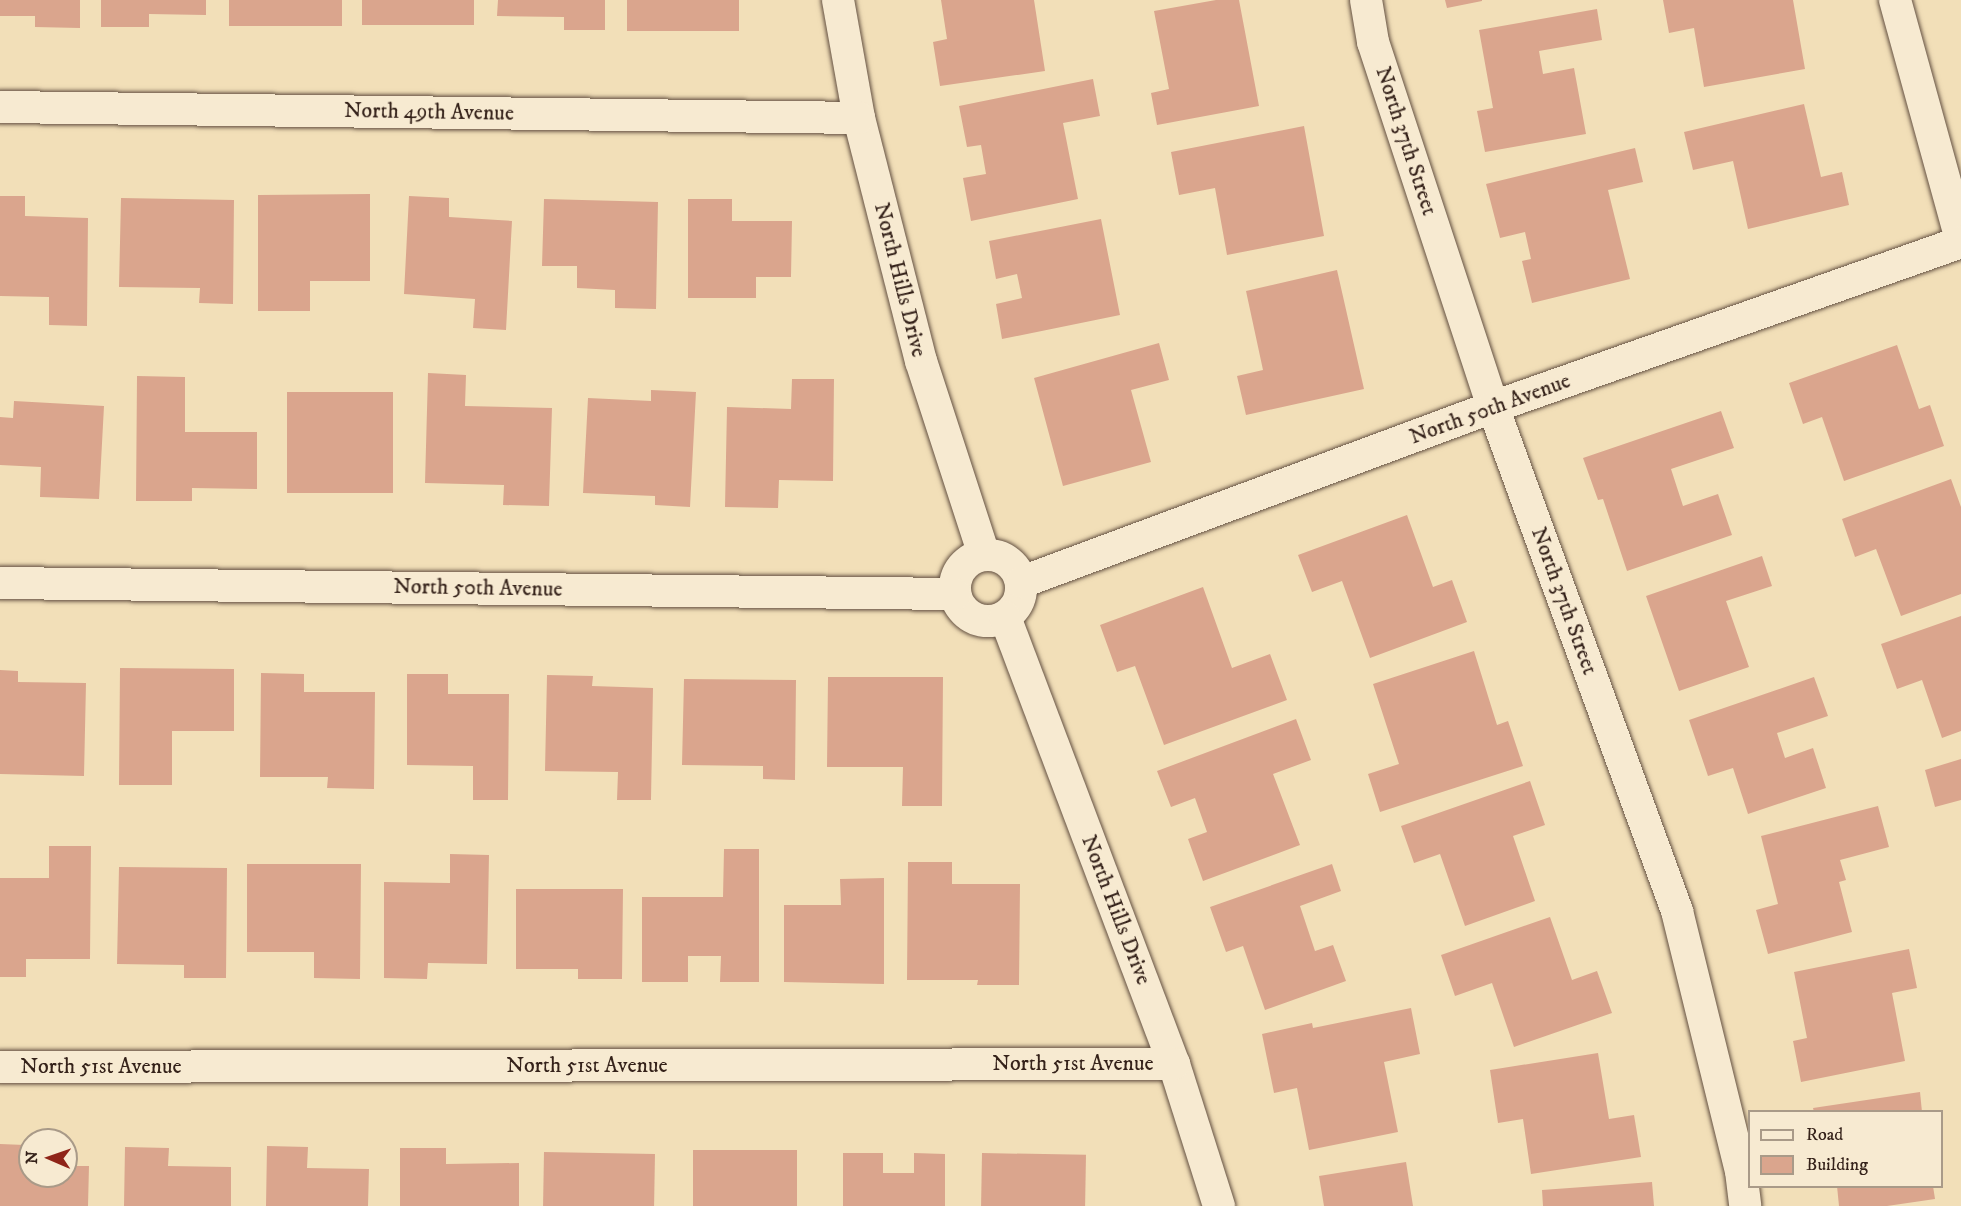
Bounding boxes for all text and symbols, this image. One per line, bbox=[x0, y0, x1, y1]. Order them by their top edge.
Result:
street label: North 37th Street bbox=[1370, 63, 1442, 219]
street label: North 49th Avenue bbox=[344, 97, 514, 127]
street label: North Hills Drive bbox=[868, 200, 932, 360]
street label: North 50th Avenue bbox=[1406, 368, 1574, 450]
street label: North 37th Street bbox=[1525, 524, 1603, 678]
street label: North 50th Avenue bbox=[393, 573, 563, 603]
street label: North Hills Drive bbox=[1075, 831, 1157, 989]
street label: North 51st Avenue bbox=[992, 1051, 1154, 1077]
street label: North 51st Avenue bbox=[506, 1053, 668, 1079]
street label: North 51st Avenue bbox=[20, 1054, 182, 1080]
legend bbox=[1748, 1110, 1943, 1188]
text: Road bbox=[1806, 1124, 1843, 1146]
north arrow bbox=[18, 1128, 78, 1188]
text: N bbox=[22, 1151, 42, 1164]
text: Building bbox=[1806, 1154, 1868, 1176]

